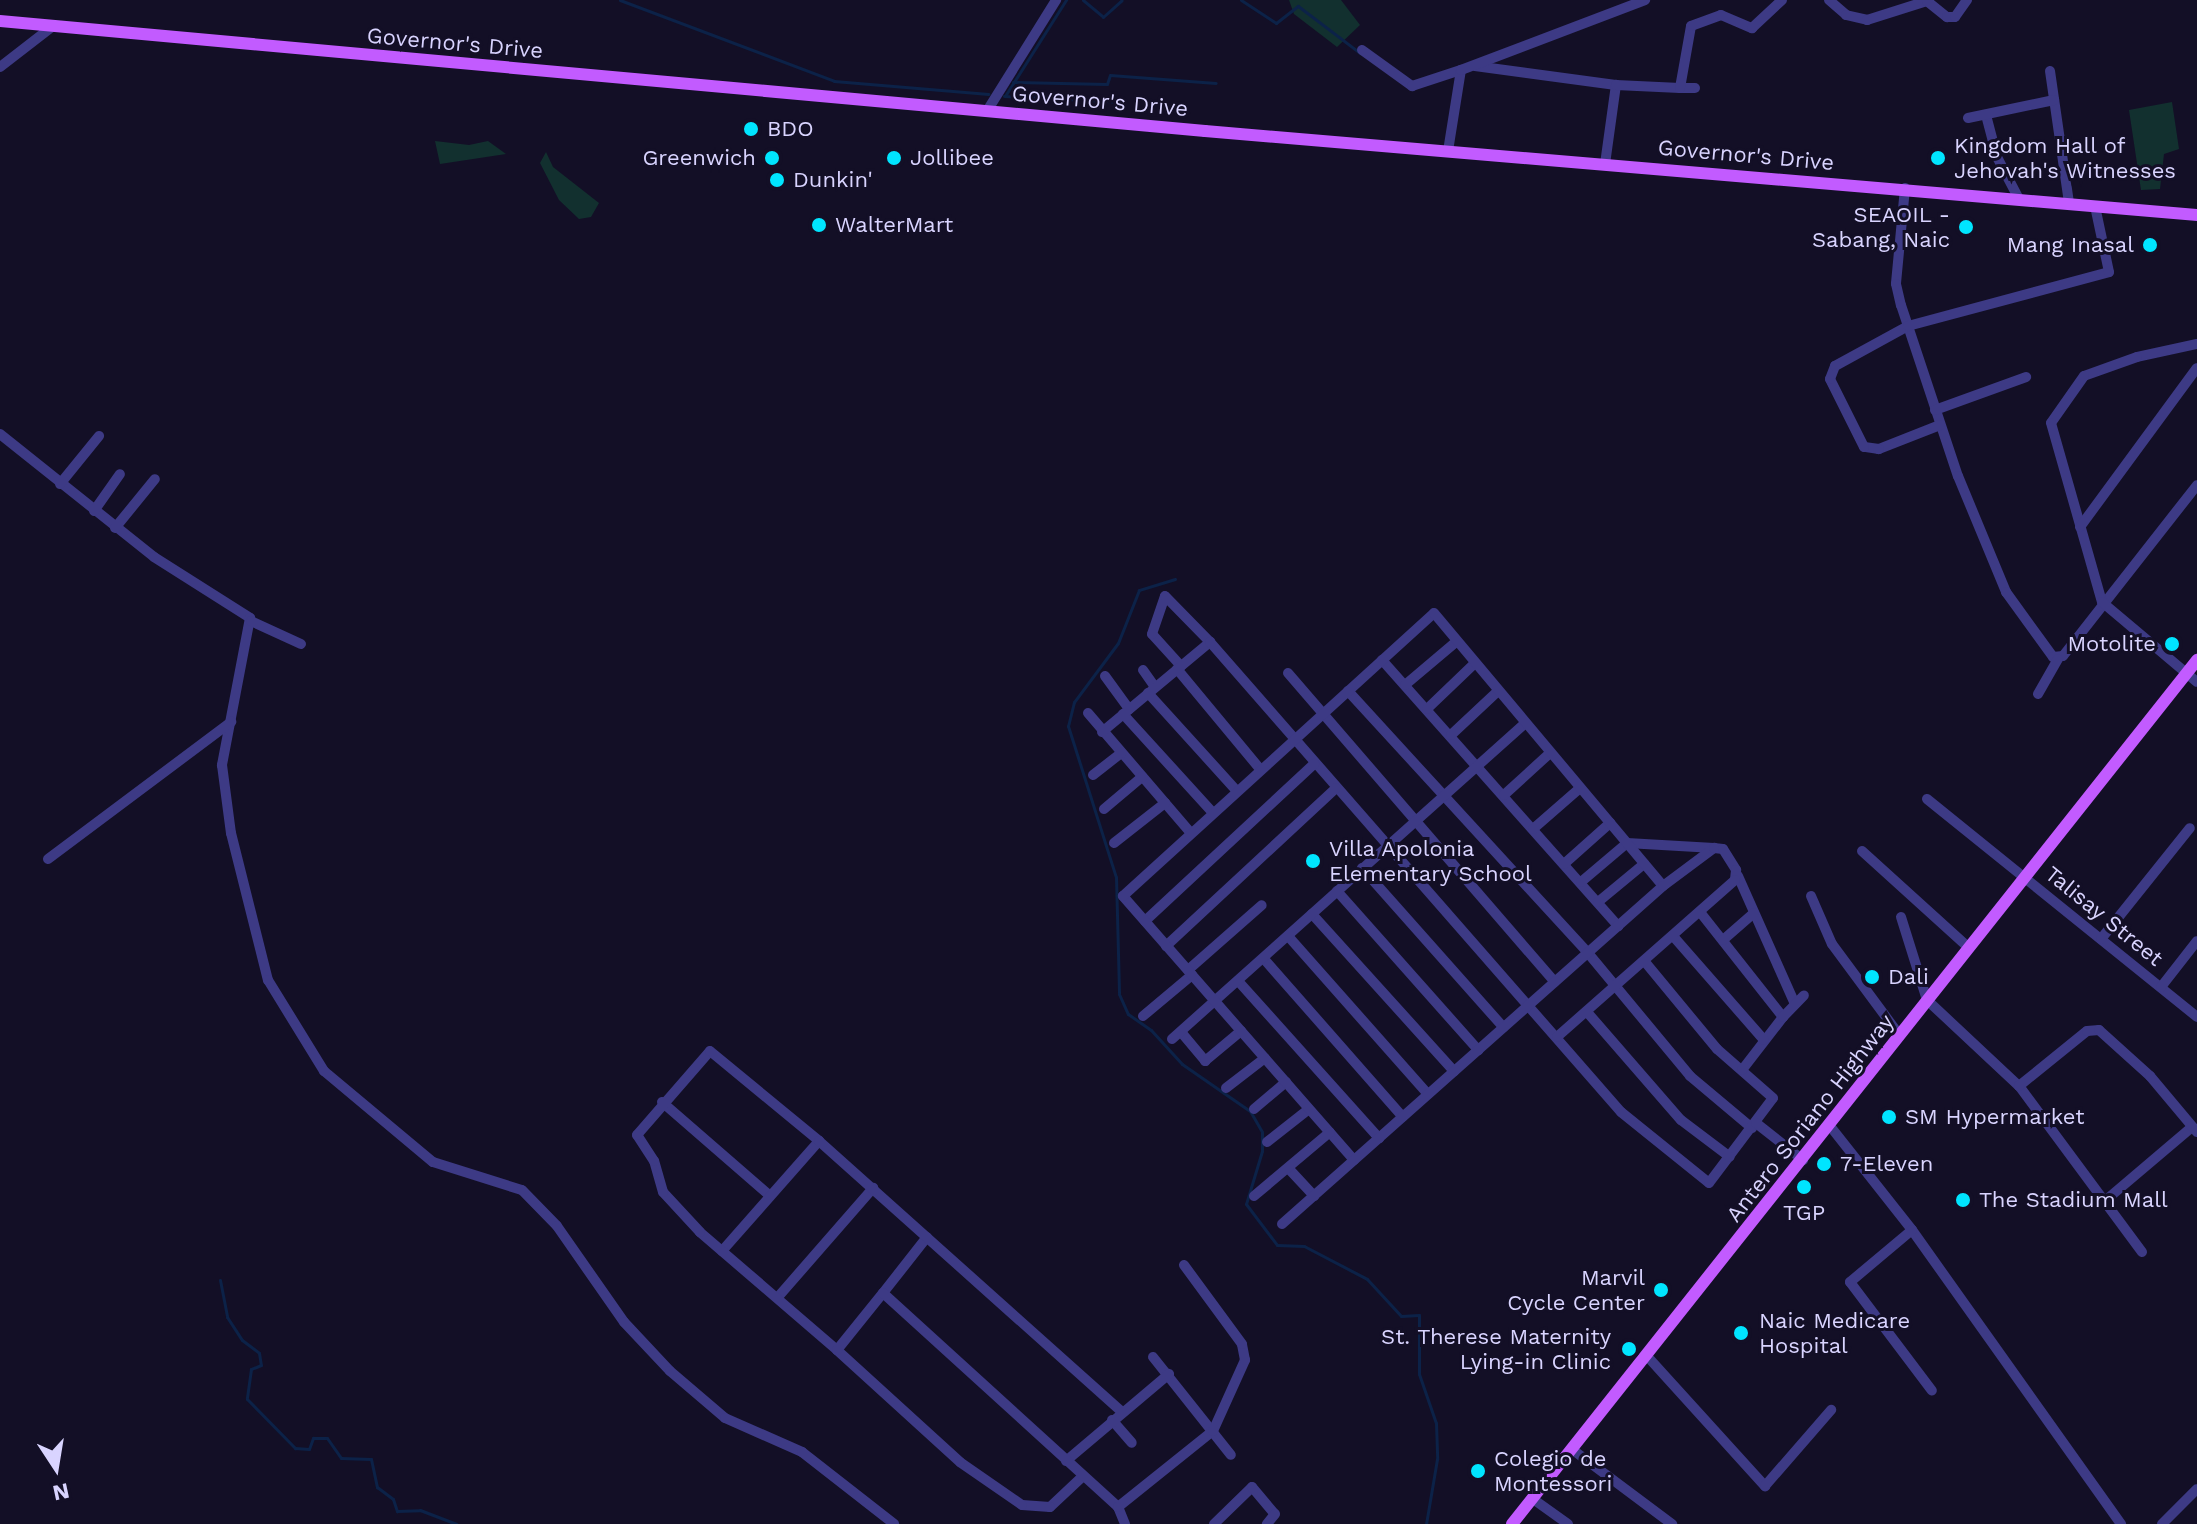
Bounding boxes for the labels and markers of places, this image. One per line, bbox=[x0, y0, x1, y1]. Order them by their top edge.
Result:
place label: BDO bbox=[767, 116, 814, 142]
marker: BDO bbox=[742, 120, 760, 138]
place label: Kingdom Hall of Jehovah's Witnesses bbox=[1954, 132, 2176, 184]
place label: Greenwich bbox=[642, 145, 756, 171]
place label: Jollibee bbox=[910, 145, 994, 171]
marker: Greenwich bbox=[763, 149, 781, 167]
marker: Jollibee bbox=[885, 149, 903, 167]
marker: Kingdom Hall of Jehovah's Witnesses bbox=[1929, 149, 1947, 167]
place label: Dunkin' bbox=[793, 167, 873, 193]
marker: Dunkin' bbox=[768, 171, 786, 189]
place label: SEAOIL - Sabang, Naic bbox=[1812, 201, 1950, 252]
place label: WalterMart bbox=[835, 212, 953, 238]
marker: WalterMart bbox=[810, 216, 828, 234]
marker: SEAOIL - Sabang, Naic bbox=[1957, 218, 1975, 236]
place label: Mang Inasal bbox=[2007, 232, 2134, 258]
marker: Mang Inasal bbox=[2141, 236, 2159, 254]
place label: Motolite bbox=[2067, 631, 2156, 657]
marker: Motolite bbox=[2163, 635, 2181, 653]
place label: Villa Apolonia Elementary School bbox=[1329, 835, 1532, 886]
marker: Villa Apolonia Elementary School bbox=[1304, 852, 1322, 870]
place label: Dali bbox=[1888, 964, 1929, 990]
marker: Dali bbox=[1863, 968, 1881, 986]
place label: SM Hypermarket bbox=[1905, 1104, 2084, 1130]
marker: SM Hypermarket bbox=[1880, 1108, 1898, 1126]
place label: 7-Eleven bbox=[1840, 1151, 1933, 1177]
marker: 7-Eleven bbox=[1815, 1155, 1833, 1173]
marker: TGP bbox=[1795, 1178, 1813, 1196]
place label: The Stadium Mall bbox=[1979, 1187, 2168, 1213]
marker: The Stadium Mall bbox=[1954, 1191, 1972, 1209]
place label: TGP bbox=[1783, 1200, 1825, 1226]
place label: Marvil Cycle Center bbox=[1507, 1264, 1645, 1316]
marker: Marvil Cycle Center bbox=[1652, 1281, 1670, 1299]
place label: Naic Medicare Hospital bbox=[1759, 1307, 1910, 1358]
marker: Naic Medicare Hospital bbox=[1730, 1322, 1752, 1344]
place label: St. Therese Maternity Lying-in Clinic bbox=[1380, 1323, 1611, 1374]
marker: St. Therese Maternity Lying-in Clinic bbox=[1618, 1338, 1640, 1360]
place label: Colegio de Montessori bbox=[1494, 1445, 1612, 1496]
marker: Colegio de Montessori bbox=[1469, 1462, 1487, 1480]

